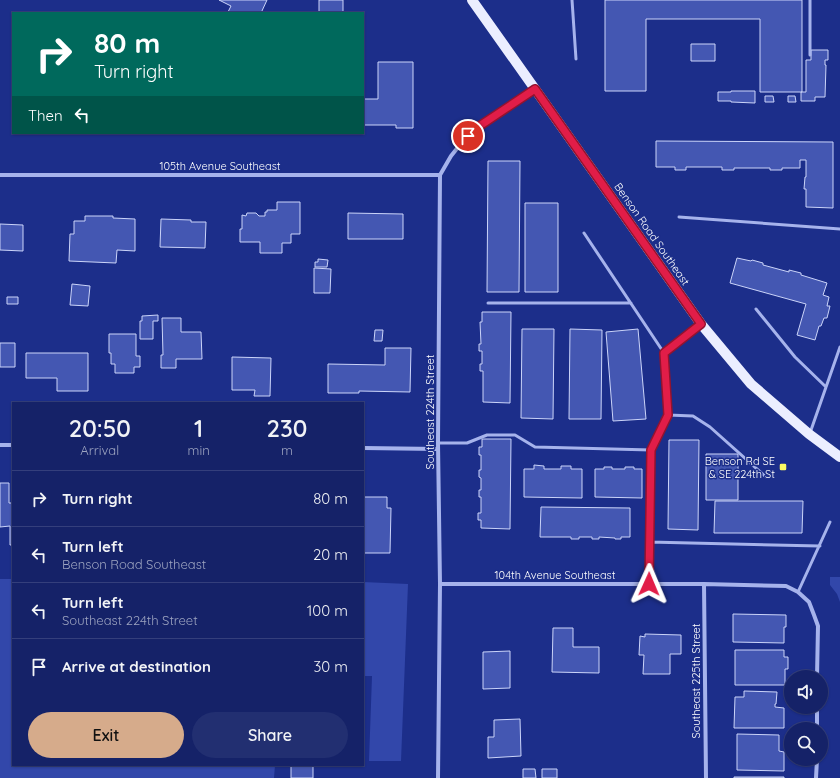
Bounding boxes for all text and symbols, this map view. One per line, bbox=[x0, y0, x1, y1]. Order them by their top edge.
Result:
text: 80 m bbox=[94, 25, 160, 60]
icon: right bbox=[28, 28, 80, 80]
text: Turn right bbox=[94, 60, 174, 83]
icon: left bbox=[71, 104, 93, 126]
text: Then bbox=[28, 106, 63, 125]
pin bbox=[451, 119, 485, 153]
icon: arrive bbox=[457, 125, 479, 147]
street label: 105th Avenue Southeast bbox=[159, 159, 281, 173]
street label: Benson Road Southeast bbox=[611, 180, 693, 288]
street label: Southeast 224th Street bbox=[423, 354, 437, 469]
text: 20:50 bbox=[69, 413, 131, 443]
text: 1 bbox=[194, 413, 203, 443]
text: 230 bbox=[266, 413, 307, 443]
text: Arrival bbox=[80, 442, 119, 458]
text: min bbox=[188, 442, 210, 458]
text: m bbox=[281, 442, 293, 458]
place label: Benson Rd SE & SE 224th St bbox=[705, 454, 775, 481]
marker: Benson Rd SE & SE 224th St bbox=[778, 462, 788, 472]
icon: right bbox=[28, 488, 50, 510]
text: Turn right bbox=[62, 489, 133, 508]
text: 80 m bbox=[313, 489, 348, 508]
text: Turn left bbox=[62, 537, 124, 556]
icon: left bbox=[28, 544, 50, 566]
text: 20 m bbox=[313, 545, 348, 564]
text: Benson Road Southeast bbox=[62, 556, 206, 572]
position arrow bbox=[628, 563, 670, 605]
street label: 104th Avenue Southeast bbox=[495, 568, 616, 582]
text: Turn left bbox=[62, 593, 124, 612]
icon: left bbox=[28, 600, 50, 622]
text: 100 m bbox=[307, 601, 348, 620]
text: Southeast 224th Street bbox=[62, 612, 198, 628]
street label: Southeast 225th Street bbox=[689, 623, 703, 739]
icon: arrive bbox=[28, 656, 50, 678]
text: Arrive at destination bbox=[62, 657, 211, 676]
text: 30 m bbox=[313, 657, 348, 676]
map controls bbox=[784, 670, 828, 766]
button: sound bbox=[784, 670, 828, 714]
button: Exit bbox=[28, 712, 184, 758]
button: Share bbox=[192, 712, 348, 758]
button: search bbox=[784, 722, 828, 766]

